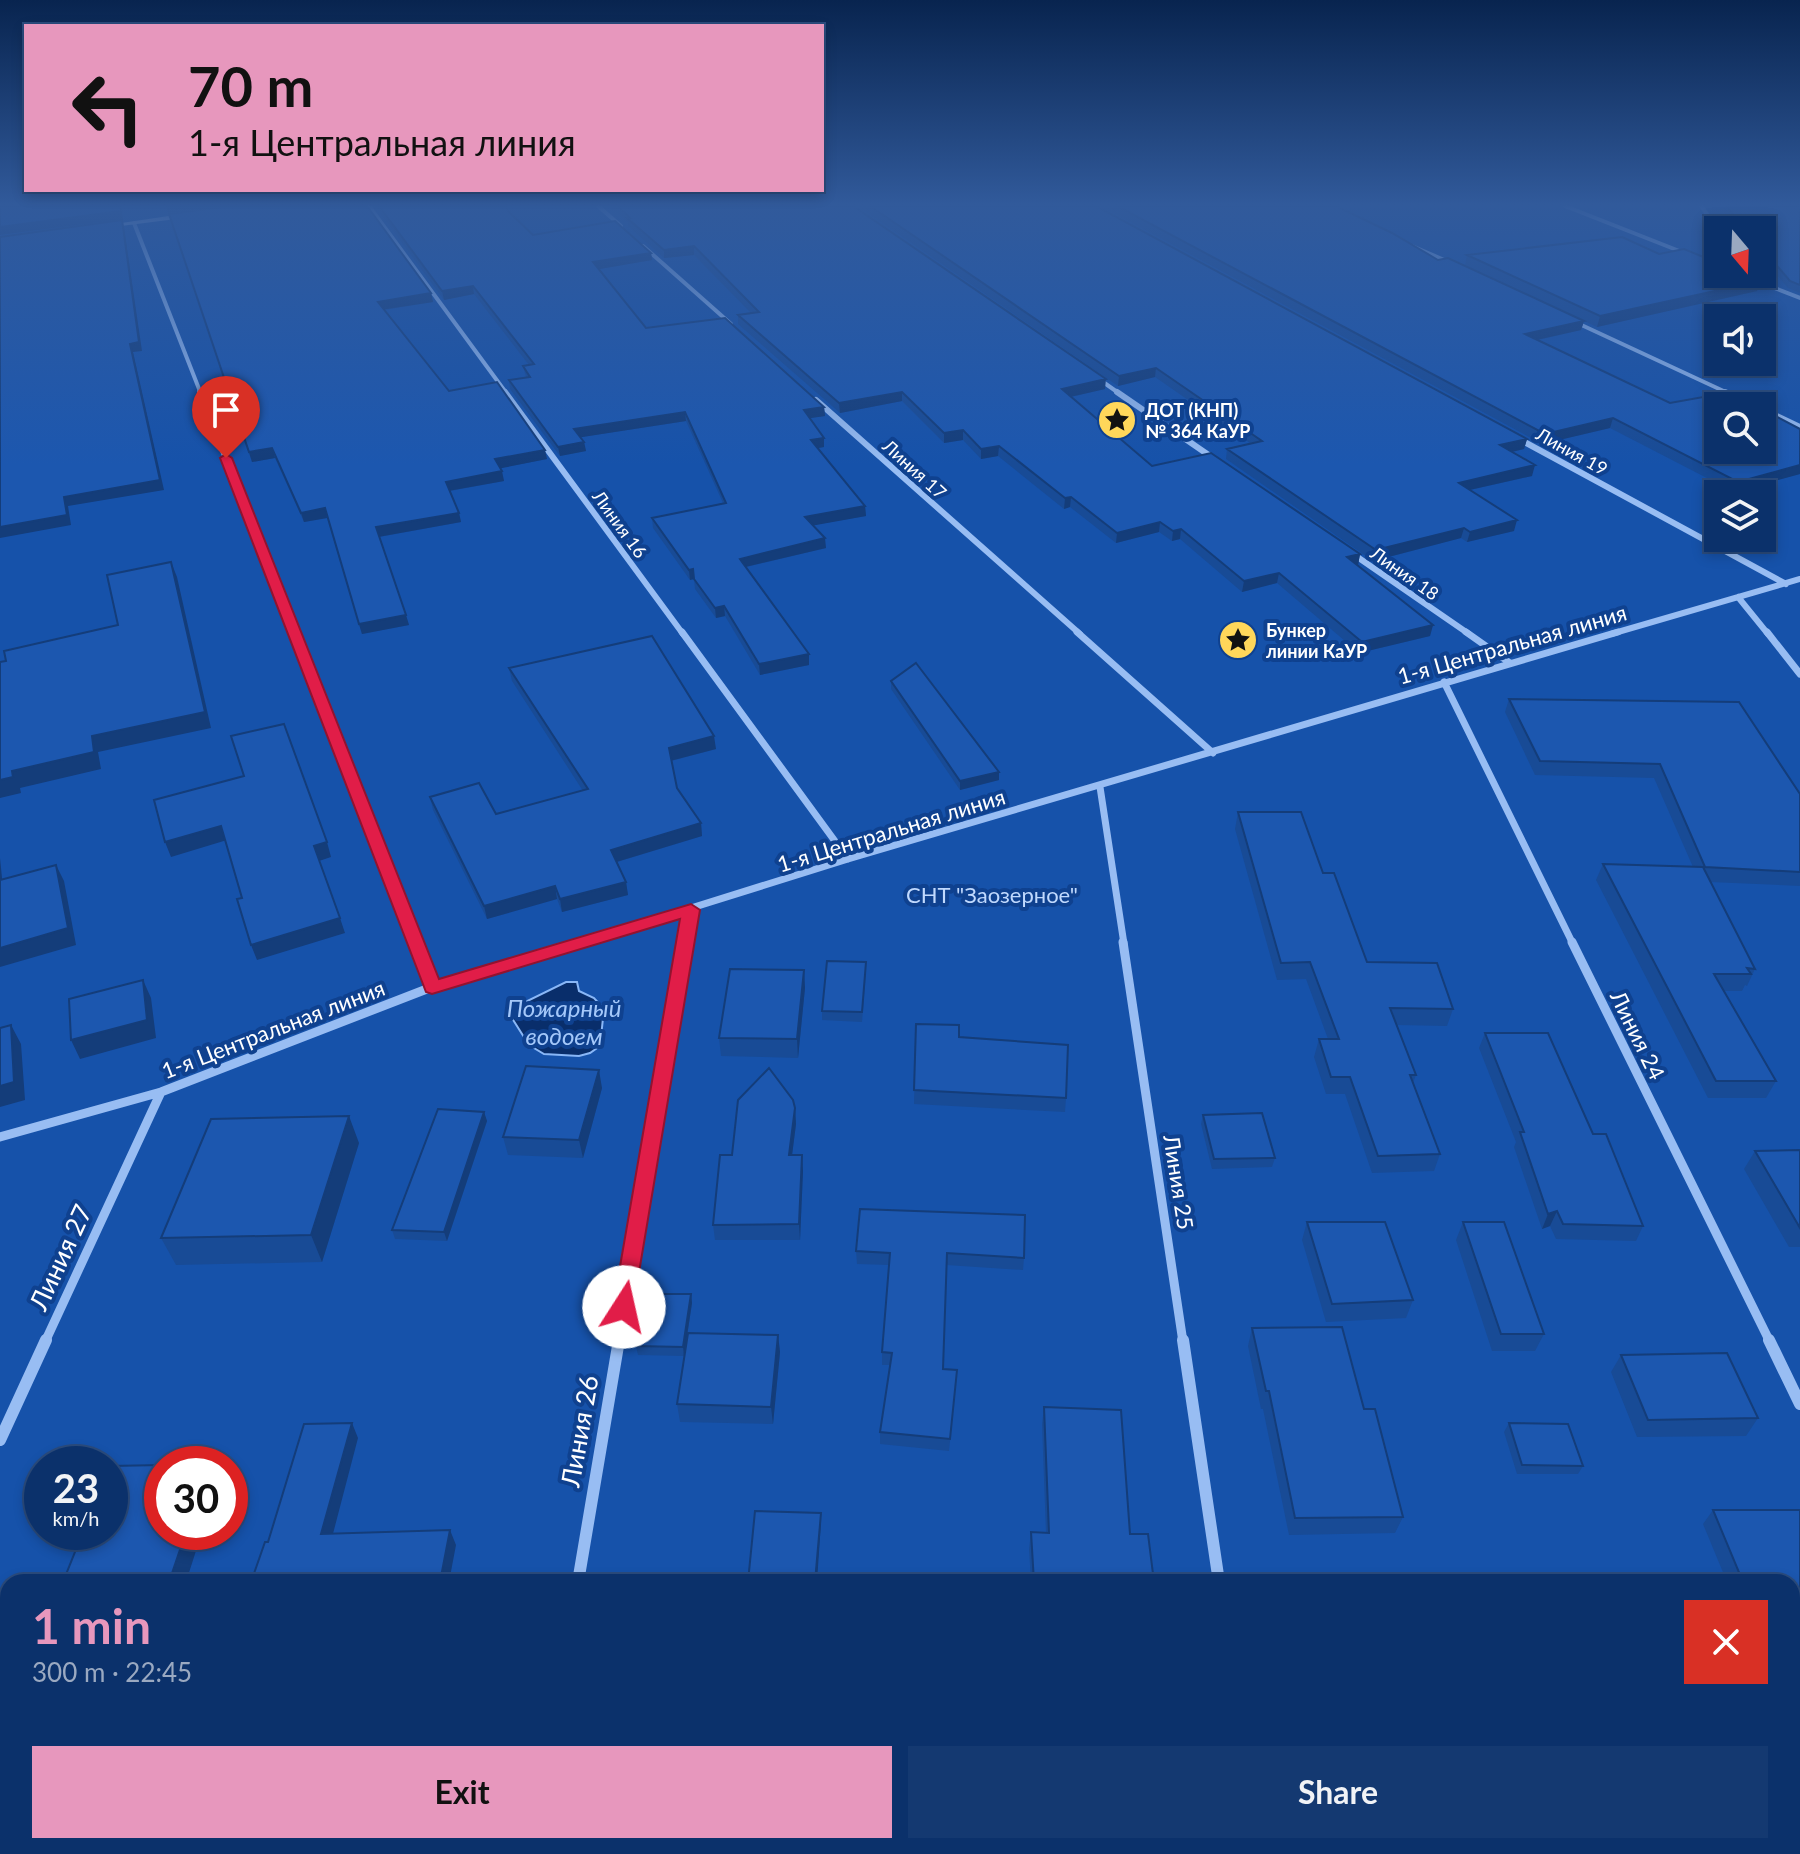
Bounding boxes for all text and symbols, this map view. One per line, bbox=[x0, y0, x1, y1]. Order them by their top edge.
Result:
text: 70 m bbox=[188, 52, 313, 119]
icon: left bbox=[56, 56, 160, 160]
text: 1-я Центральная линия bbox=[188, 120, 576, 164]
north arrow bbox=[1704, 216, 1776, 288]
map controls bbox=[1704, 216, 1776, 552]
button: sound bbox=[1704, 304, 1776, 376]
pin bbox=[192, 376, 260, 458]
icon: arrive bbox=[204, 388, 248, 432]
button: search bbox=[1704, 392, 1776, 464]
place icon: ДОТ (КНП) № 364 КаУР bbox=[1096, 399, 1138, 441]
place label: ДОТ (КНП) № 364 КаУР bbox=[1145, 399, 1251, 442]
street label: Линия 19 bbox=[1532, 422, 1612, 480]
street label: Линия 17 bbox=[878, 434, 951, 503]
button: layers bbox=[1704, 480, 1776, 552]
street label: Линия 16 bbox=[588, 485, 652, 562]
street label: Линия 18 bbox=[1366, 541, 1443, 604]
street label: 1-я Центральная линия bbox=[1394, 598, 1630, 690]
place icon: Бункер линии КаУР bbox=[1217, 619, 1259, 661]
place label: Бункер линии КаУР bbox=[1266, 619, 1367, 662]
street label: 1-я Центральная линия bbox=[774, 782, 1008, 878]
park label: СНТ "Заозерное" bbox=[906, 881, 1078, 908]
street label: 1-я Центральная линия bbox=[158, 974, 388, 1084]
street label: Линия 24 bbox=[1604, 985, 1671, 1084]
water label: Пожарный водоем bbox=[507, 993, 621, 1050]
street label: Линия 25 bbox=[1158, 1132, 1200, 1231]
street label: Линия 27 bbox=[21, 1199, 98, 1316]
position arrow bbox=[582, 1265, 666, 1349]
street label: Линия 26 bbox=[553, 1373, 605, 1490]
speed limit sign: 30 bbox=[144, 1446, 248, 1550]
text: 23 bbox=[53, 1464, 99, 1512]
text: km/h bbox=[53, 1506, 99, 1530]
text: 1 min bbox=[32, 1597, 151, 1654]
button: close bbox=[1684, 1600, 1768, 1684]
text: 300 m · 22:45 bbox=[32, 1656, 192, 1688]
button: Exit bbox=[32, 1746, 892, 1838]
button: Share bbox=[908, 1746, 1768, 1838]

